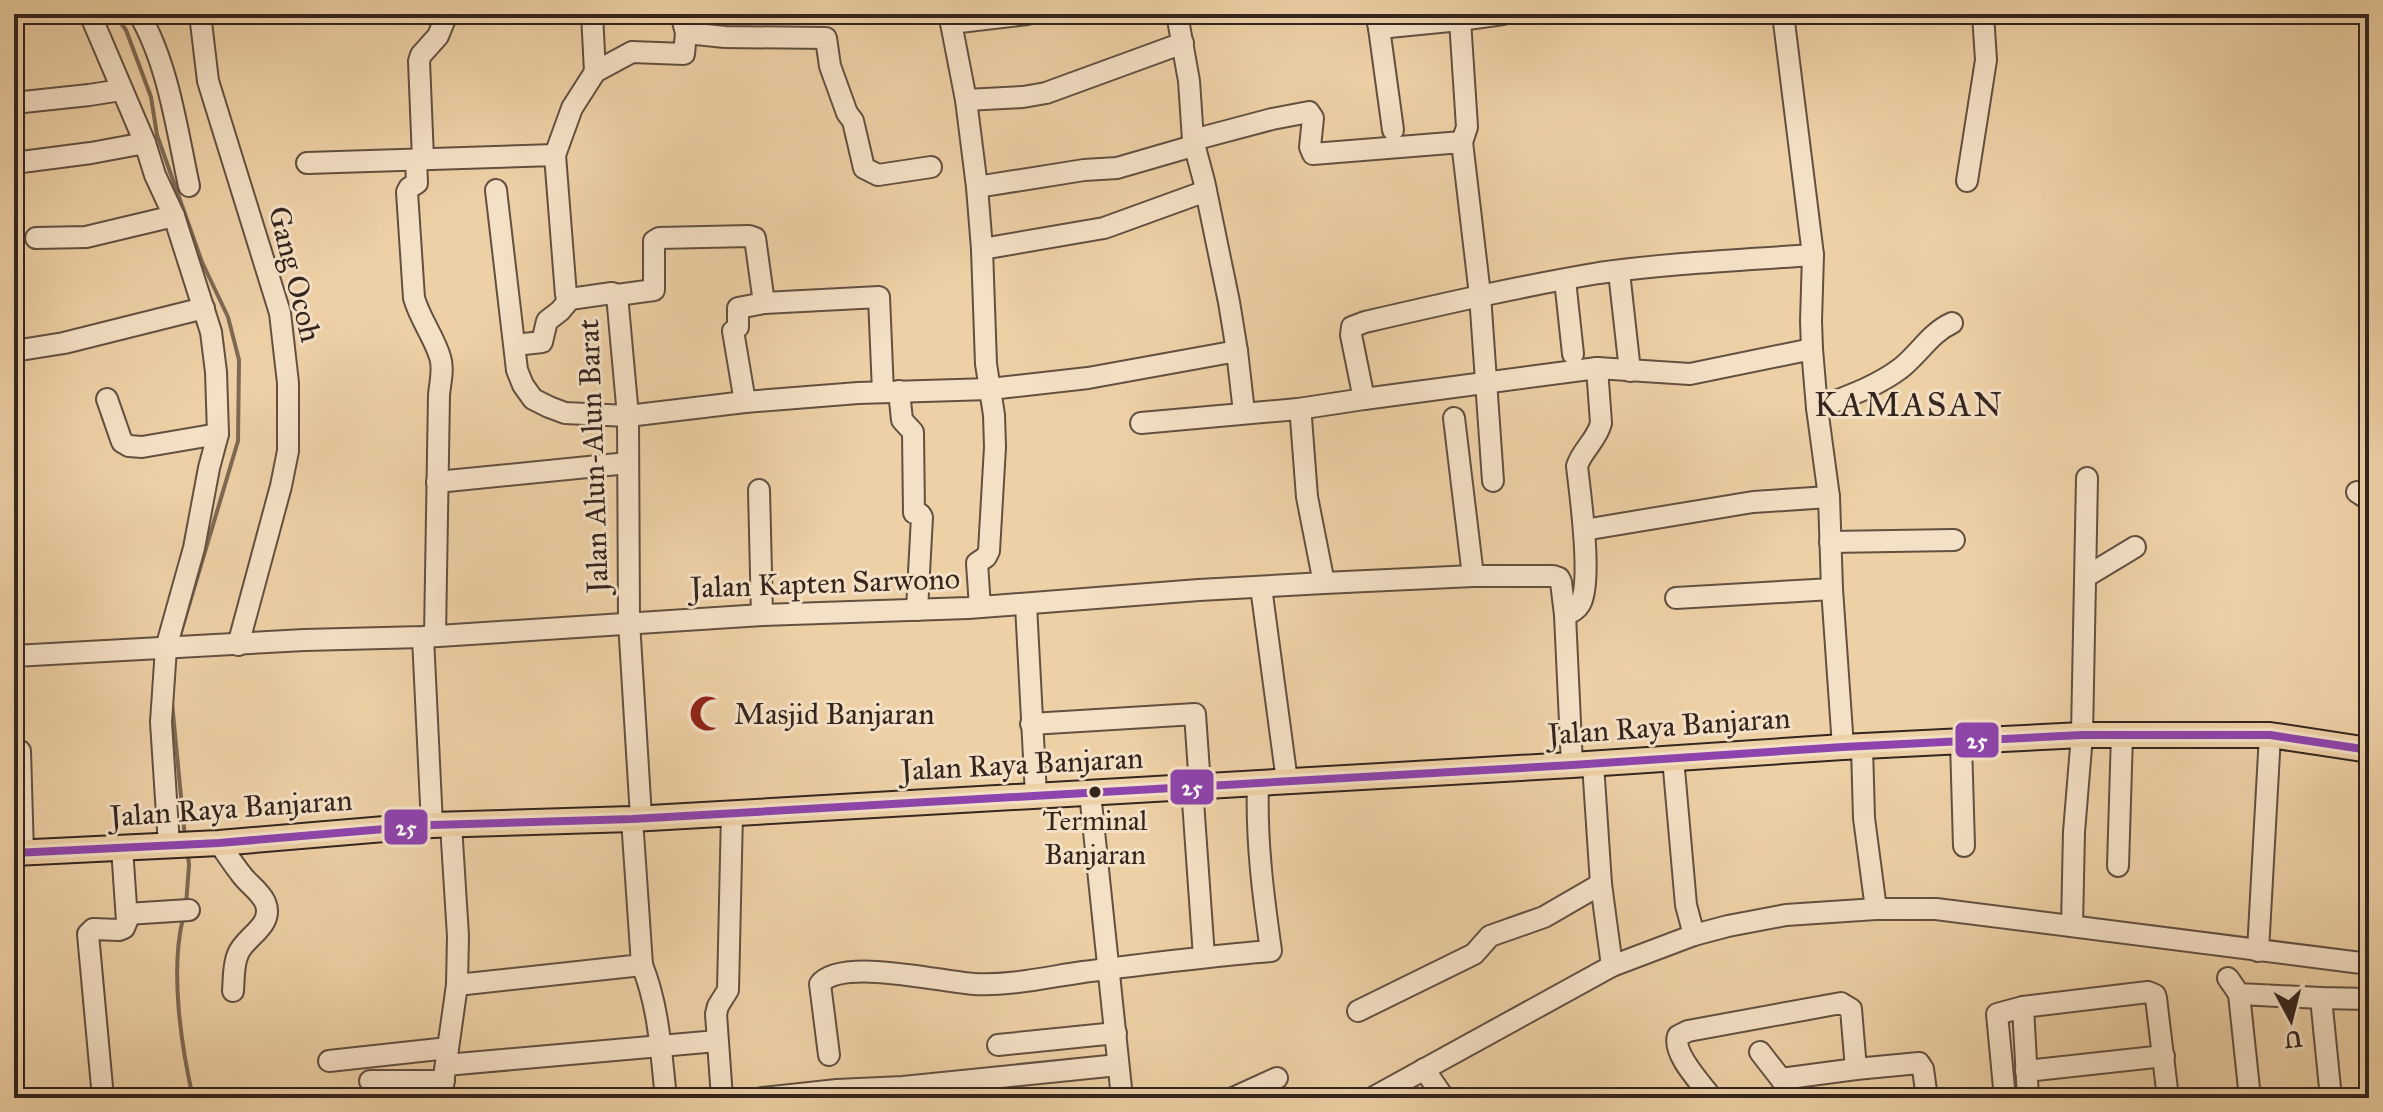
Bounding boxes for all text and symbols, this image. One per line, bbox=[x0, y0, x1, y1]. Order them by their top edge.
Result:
street label: Gang Ocoh bbox=[261, 202, 329, 346]
street label: Jalan Alun-Alun Barat bbox=[570, 318, 616, 597]
district label: KAMASAN bbox=[1814, 384, 2004, 425]
street label: Jalan Kapten Sarwono bbox=[686, 560, 961, 606]
mosque icon: Masjid Banjaran bbox=[689, 695, 727, 733]
place label: Masjid Banjaran bbox=[734, 696, 934, 732]
street label: Jalan Raya Banjaran bbox=[1544, 700, 1791, 753]
line badge: 25 bbox=[1954, 721, 2000, 759]
text: 25 bbox=[1967, 727, 1988, 754]
street label: Jalan Raya Banjaran bbox=[897, 740, 1144, 788]
line badge: 25 bbox=[1169, 768, 1215, 806]
text: 25 bbox=[1182, 774, 1203, 801]
street label: Jalan Raya Banjaran bbox=[106, 782, 353, 835]
marker: Terminal Banjaran bbox=[1087, 784, 1103, 800]
place label: Terminal Banjaran bbox=[1043, 803, 1148, 872]
line badge: 25 bbox=[383, 808, 429, 846]
text: 25 bbox=[396, 814, 417, 841]
north arrow bbox=[2251, 980, 2331, 1060]
text: U bbox=[2282, 1025, 2304, 1054]

